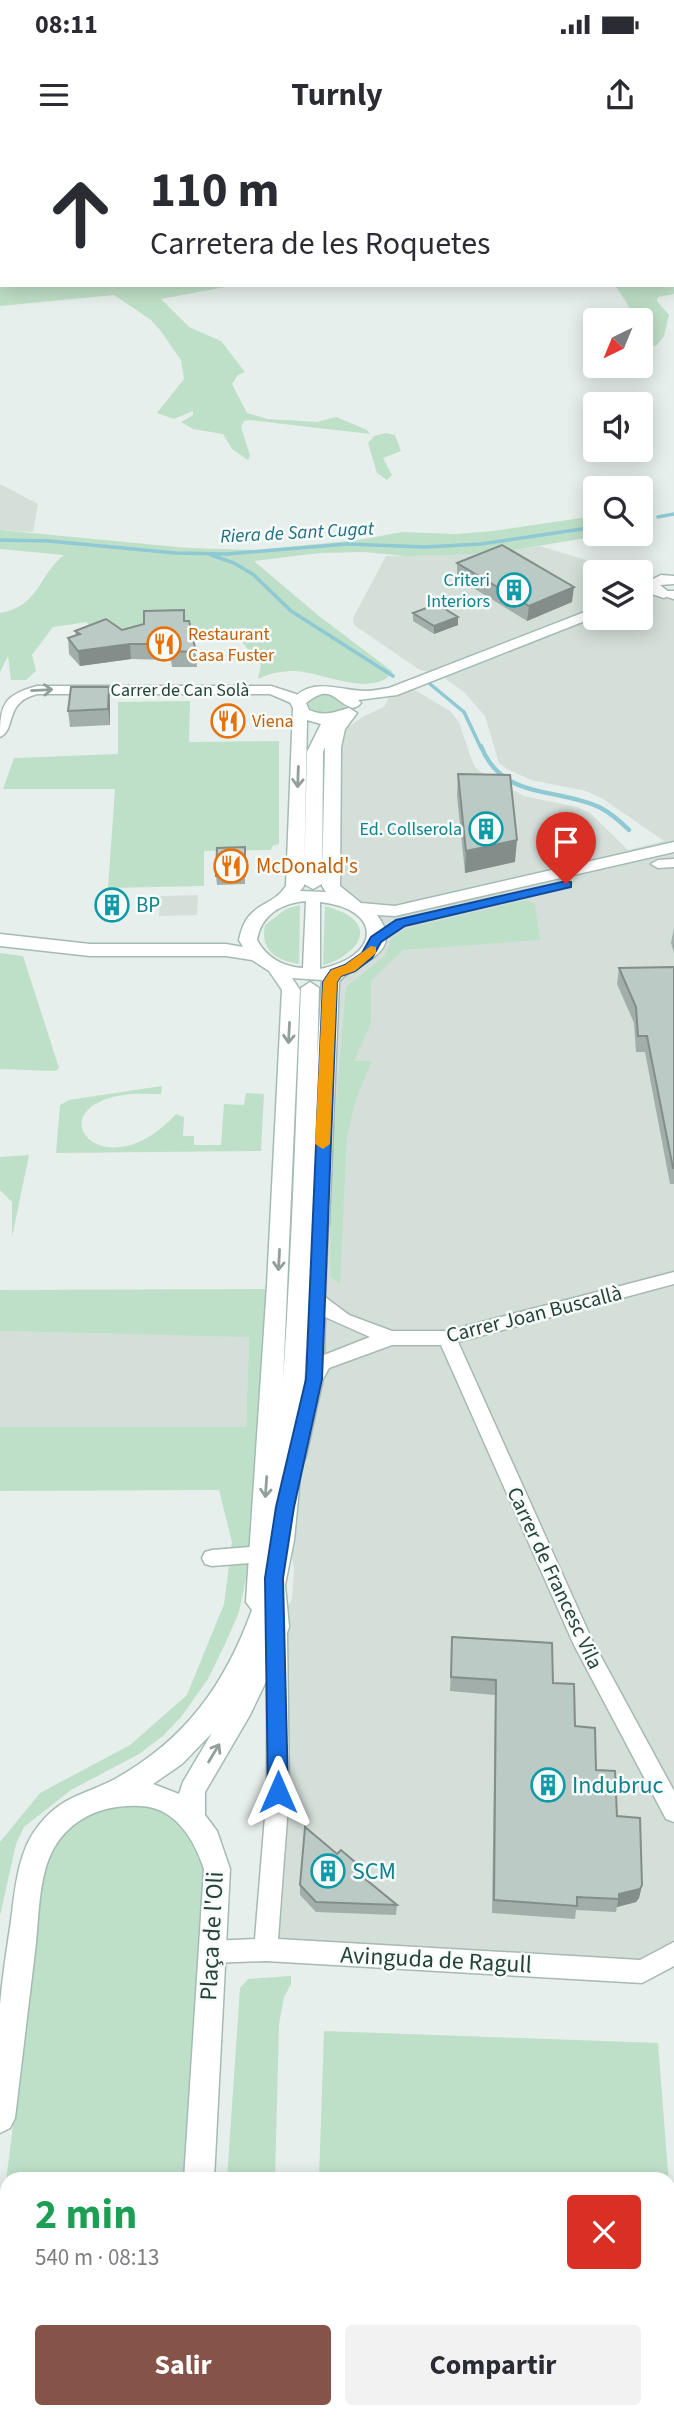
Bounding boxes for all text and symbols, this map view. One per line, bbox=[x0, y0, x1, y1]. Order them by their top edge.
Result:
text: 08:11 bbox=[35, 6, 98, 43]
text: Turnly bbox=[291, 72, 383, 118]
icon: menu bbox=[35, 76, 73, 114]
icon: share bbox=[601, 76, 639, 114]
text: 110 m bbox=[150, 156, 279, 226]
icon: ahead bbox=[35, 168, 126, 259]
text: Carretera de les Roquetes bbox=[150, 221, 490, 267]
north arrow bbox=[583, 308, 653, 378]
map controls bbox=[583, 308, 653, 630]
button: sound bbox=[583, 392, 653, 462]
button: search bbox=[583, 476, 653, 546]
water label: Riera de Sant Cugat bbox=[219, 515, 375, 551]
button: layers bbox=[583, 560, 653, 630]
place label: Criteri Interiors bbox=[427, 568, 490, 614]
building icon: Criteri Interiors bbox=[495, 571, 533, 609]
place label: Restaurant Casa Fuster bbox=[188, 622, 275, 668]
restaurant icon: Restaurant Casa Fuster bbox=[145, 625, 183, 663]
street label: Carrer de Can Solà bbox=[111, 678, 249, 703]
one-way arrow bbox=[31, 684, 54, 697]
restaurant icon: Viena bbox=[209, 702, 247, 740]
place label: Viena bbox=[252, 709, 294, 734]
one-way arrow bbox=[291, 766, 304, 789]
building icon: Ed. Collserola bbox=[467, 810, 505, 848]
pin bbox=[536, 812, 596, 884]
place label: Ed. Collserola bbox=[359, 817, 462, 842]
icon: arrive bbox=[547, 823, 585, 861]
restaurant icon: McDonald's bbox=[212, 847, 250, 885]
place label: McDonald's bbox=[256, 851, 358, 881]
building icon: BP bbox=[93, 886, 131, 924]
place label: BP bbox=[136, 890, 160, 920]
one-way arrow bbox=[283, 1021, 296, 1044]
one-way arrow bbox=[273, 1248, 286, 1271]
street label: Carrer Joan Buscallà bbox=[443, 1278, 625, 1350]
one-way arrow bbox=[259, 1476, 272, 1498]
street label: Carrer de Francesc Vila bbox=[500, 1482, 610, 1674]
one-way arrow bbox=[207, 1743, 221, 1763]
position arrow bbox=[241, 1755, 315, 1829]
building icon: Indubruc bbox=[529, 1766, 567, 1804]
place label: Indubruc bbox=[572, 1768, 663, 1803]
building icon: SCM bbox=[309, 1852, 347, 1890]
place label: SCM bbox=[352, 1854, 396, 1889]
street label: Plaça de l'Oli bbox=[191, 1870, 233, 2002]
street label: Avinguda de Ragull bbox=[339, 1938, 533, 1982]
text: 2 min bbox=[35, 2185, 137, 2245]
button: close bbox=[567, 2195, 641, 2269]
text: 540 m · 08:13 bbox=[35, 2241, 159, 2274]
button: Salir bbox=[35, 2325, 331, 2405]
button: Compartir bbox=[345, 2325, 641, 2405]

